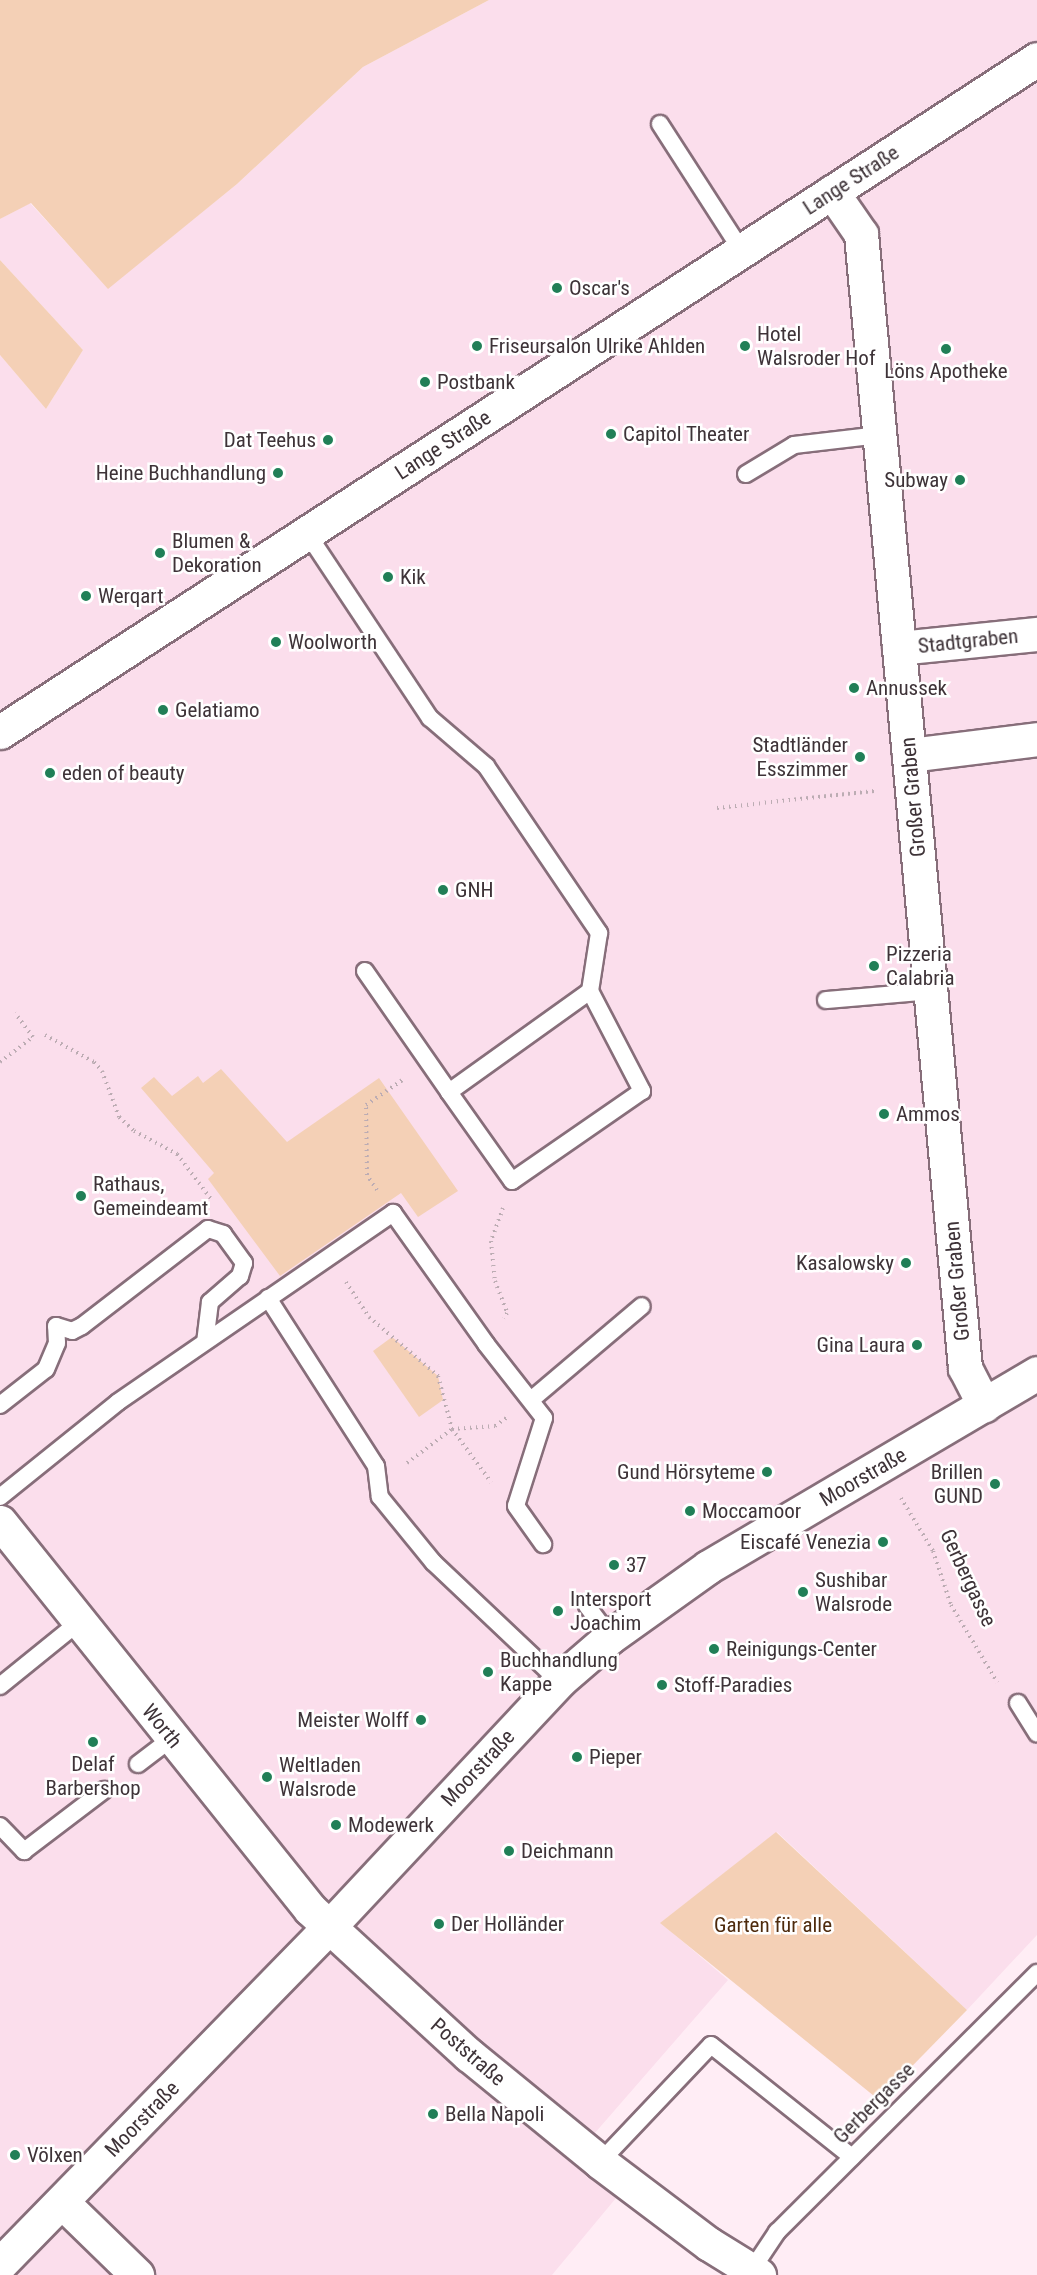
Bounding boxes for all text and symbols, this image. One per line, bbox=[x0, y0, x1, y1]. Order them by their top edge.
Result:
street label: Lange Straße bbox=[798, 140, 904, 220]
place label: Oscar's bbox=[569, 275, 630, 301]
marker: Oscar's bbox=[550, 281, 564, 295]
place label: Hotel Walsroder Hof bbox=[757, 321, 876, 371]
place label: Friseursalon Ulrike Ahlden bbox=[489, 333, 705, 359]
marker: Friseursalon Ulrike Ahlden bbox=[470, 339, 484, 353]
marker: Hotel Walsroder Hof bbox=[738, 339, 752, 353]
marker: Löns Apotheke bbox=[939, 342, 953, 356]
place label: Löns Apotheke bbox=[884, 358, 1008, 384]
place label: Postbank bbox=[437, 369, 515, 395]
marker: Postbank bbox=[418, 375, 432, 389]
street label: Lange Straße bbox=[390, 405, 496, 485]
place label: Capitol Theater bbox=[623, 421, 750, 447]
place label: Dat Teehus bbox=[223, 427, 316, 453]
marker: Capitol Theater bbox=[604, 427, 618, 441]
marker: Dat Teehus bbox=[321, 433, 335, 447]
place label: Heine Buchhandlung bbox=[96, 460, 266, 486]
marker: Heine Buchhandlung bbox=[271, 466, 285, 480]
place label: Subway bbox=[884, 467, 948, 493]
marker: Subway bbox=[953, 473, 967, 487]
place label: Blumen & Dekoration bbox=[172, 528, 262, 578]
marker: Blumen & Dekoration bbox=[153, 546, 167, 560]
place label: Kik bbox=[400, 564, 426, 590]
marker: Kik bbox=[381, 570, 395, 584]
place label: Werqart bbox=[98, 583, 163, 609]
marker: Werqart bbox=[79, 589, 93, 603]
street label: Stadtgraben bbox=[917, 623, 1019, 659]
place label: Woolworth bbox=[288, 629, 377, 655]
marker: Woolworth bbox=[269, 635, 283, 649]
place label: Annussek bbox=[866, 675, 947, 701]
marker: Annussek bbox=[847, 681, 861, 695]
place label: Gelatiamo bbox=[175, 697, 260, 723]
marker: Gelatiamo bbox=[156, 703, 170, 717]
place label: Stadtländer Esszimmer bbox=[752, 732, 848, 782]
street label: Großer Graben bbox=[895, 736, 931, 858]
marker: Stadtländer Esszimmer bbox=[853, 750, 867, 764]
place label: eden of beauty bbox=[62, 760, 184, 786]
marker: eden of beauty bbox=[43, 766, 57, 780]
place label: GNH bbox=[455, 877, 493, 903]
marker: GNH bbox=[436, 883, 450, 897]
place label: Pizzeria Calabria bbox=[886, 941, 954, 991]
marker: Pizzeria Calabria bbox=[867, 959, 881, 973]
place label: Ammos bbox=[896, 1101, 960, 1127]
marker: Ammos bbox=[877, 1107, 891, 1121]
place label: Rathaus, Gemeindeamt bbox=[93, 1171, 208, 1221]
marker: Rathaus, Gemeindeamt bbox=[74, 1189, 88, 1203]
street label: Großer Graben bbox=[939, 1220, 975, 1342]
place label: Kasalowsky bbox=[796, 1250, 894, 1276]
marker: Kasalowsky bbox=[899, 1256, 913, 1270]
place label: Gina Laura bbox=[816, 1332, 905, 1358]
marker: Gina Laura bbox=[910, 1338, 924, 1352]
street label: Moorstraße bbox=[815, 1442, 911, 1512]
place label: Gund Hörsyteme bbox=[617, 1459, 755, 1485]
place label: Brillen GUND bbox=[931, 1459, 983, 1509]
marker: Gund Hörsyteme bbox=[760, 1465, 774, 1479]
marker: Brillen GUND bbox=[988, 1477, 1002, 1491]
place label: Moccamoor bbox=[702, 1498, 801, 1524]
marker: Moccamoor bbox=[683, 1504, 697, 1518]
street label: Gerbergasse bbox=[935, 1525, 1001, 1631]
place label: Eiscafé Venezia bbox=[740, 1529, 871, 1555]
marker: Eiscafé Venezia bbox=[876, 1535, 890, 1549]
place label: 37 bbox=[626, 1552, 647, 1578]
marker: 37 bbox=[607, 1558, 621, 1572]
place label: Sushibar Walsrode bbox=[815, 1567, 892, 1617]
marker: Sushibar Walsrode bbox=[796, 1585, 810, 1599]
place label: Intersport Joachim bbox=[570, 1586, 651, 1636]
marker: Intersport Joachim bbox=[551, 1604, 565, 1618]
place label: Reinigungs-Center bbox=[726, 1636, 877, 1662]
marker: Reinigungs-Center bbox=[707, 1642, 721, 1656]
place label: Buchhandlung Kappe bbox=[500, 1647, 618, 1697]
marker: Buchhandlung Kappe bbox=[481, 1665, 495, 1679]
place label: Stoff-Paradies bbox=[674, 1672, 792, 1698]
marker: Stoff-Paradies bbox=[655, 1678, 669, 1692]
street label: Worth bbox=[137, 1699, 187, 1753]
place label: Meister Wolff bbox=[297, 1707, 409, 1733]
marker: Meister Wolff bbox=[414, 1713, 428, 1727]
street label: Moorstraße bbox=[436, 1724, 520, 1812]
marker: Delaf Barbershop bbox=[86, 1735, 100, 1749]
place label: Pieper bbox=[589, 1744, 642, 1770]
marker: Pieper bbox=[570, 1750, 584, 1764]
place label: Delaf Barbershop bbox=[45, 1751, 141, 1801]
place label: Weltladen Walsrode bbox=[279, 1752, 361, 1802]
marker: Weltladen Walsrode bbox=[260, 1770, 274, 1784]
place label: Modewerk bbox=[348, 1812, 434, 1838]
marker: Modewerk bbox=[329, 1818, 343, 1832]
place label: Deichmann bbox=[521, 1838, 614, 1864]
marker: Deichmann bbox=[502, 1844, 516, 1858]
place label: Der Holländer bbox=[451, 1911, 564, 1937]
park label: Garten für alle bbox=[714, 1912, 832, 1938]
marker: Der Holländer bbox=[432, 1917, 446, 1931]
street label: Poststraße bbox=[426, 2013, 510, 2091]
street label: Gerbergasse bbox=[828, 2057, 920, 2149]
street label: Moorstraße bbox=[100, 2076, 184, 2162]
place label: Bella Napoli bbox=[445, 2101, 544, 2127]
marker: Bella Napoli bbox=[426, 2107, 440, 2121]
place label: Völxen bbox=[27, 2142, 83, 2168]
marker: Völxen bbox=[8, 2148, 22, 2162]

